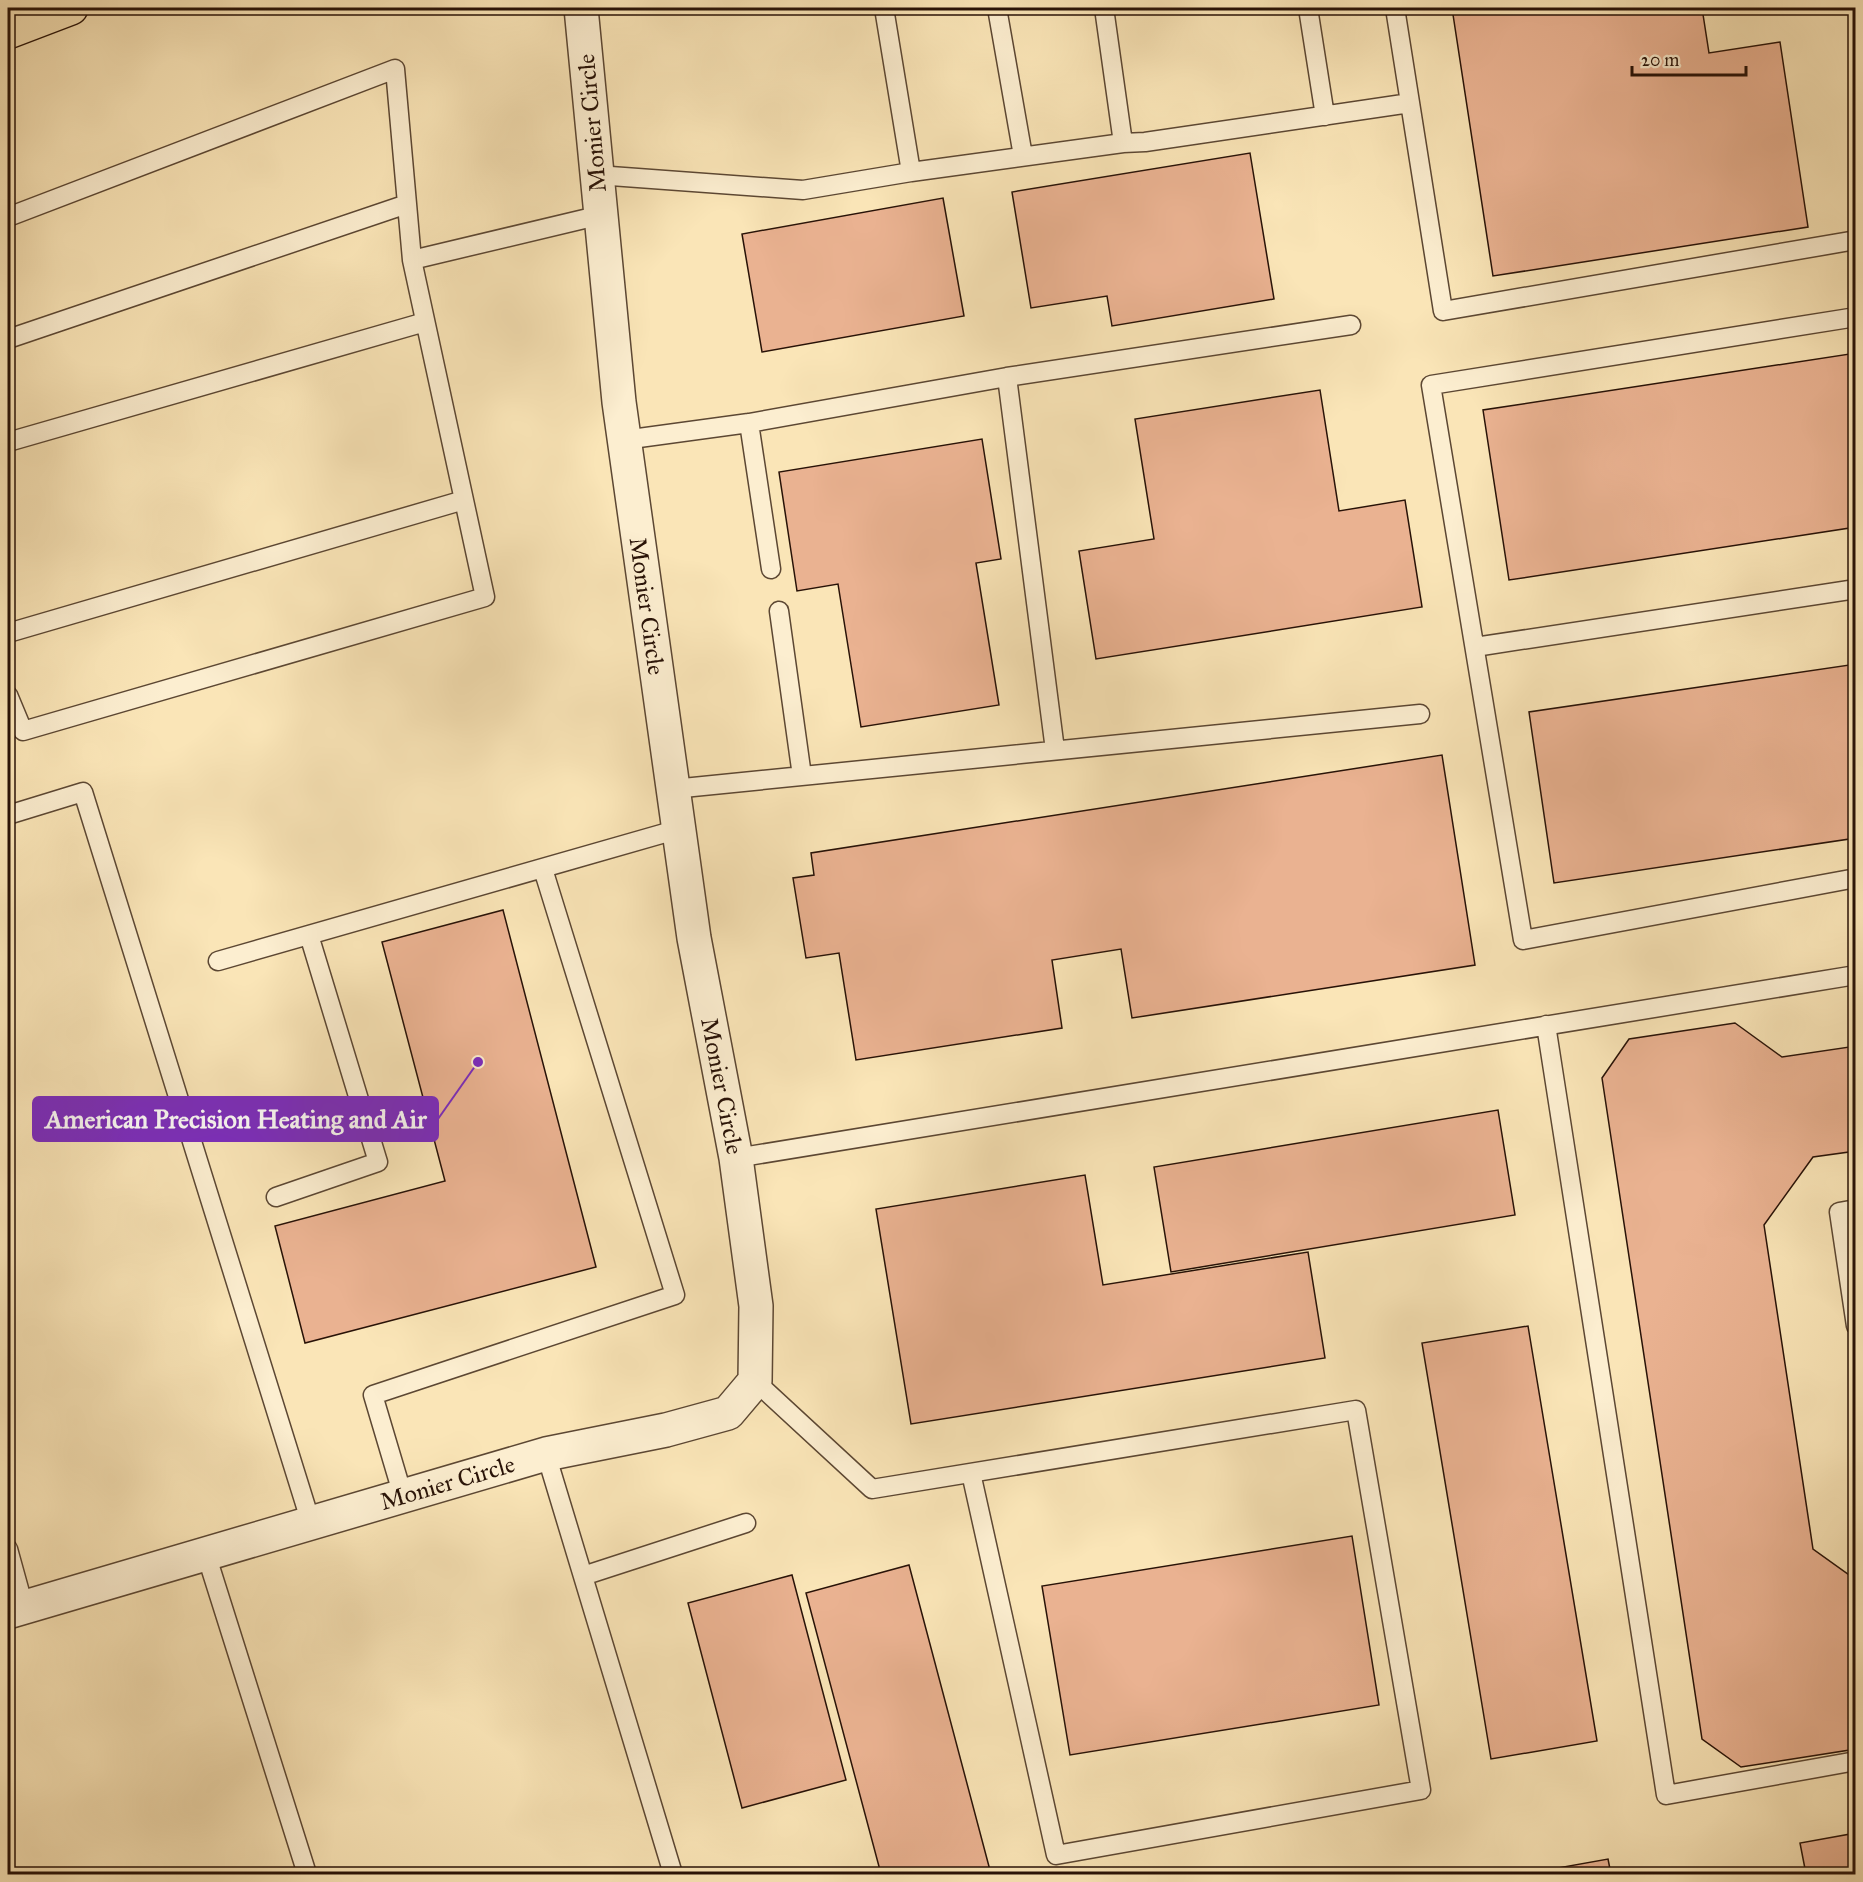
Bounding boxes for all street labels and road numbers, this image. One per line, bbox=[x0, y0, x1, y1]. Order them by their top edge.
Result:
street label: Monier Circle bbox=[571, 53, 613, 193]
street label: Monier Circle bbox=[622, 535, 672, 677]
street label: Monier Circle bbox=[694, 1015, 750, 1157]
street label: Monier Circle bbox=[377, 1449, 518, 1517]

